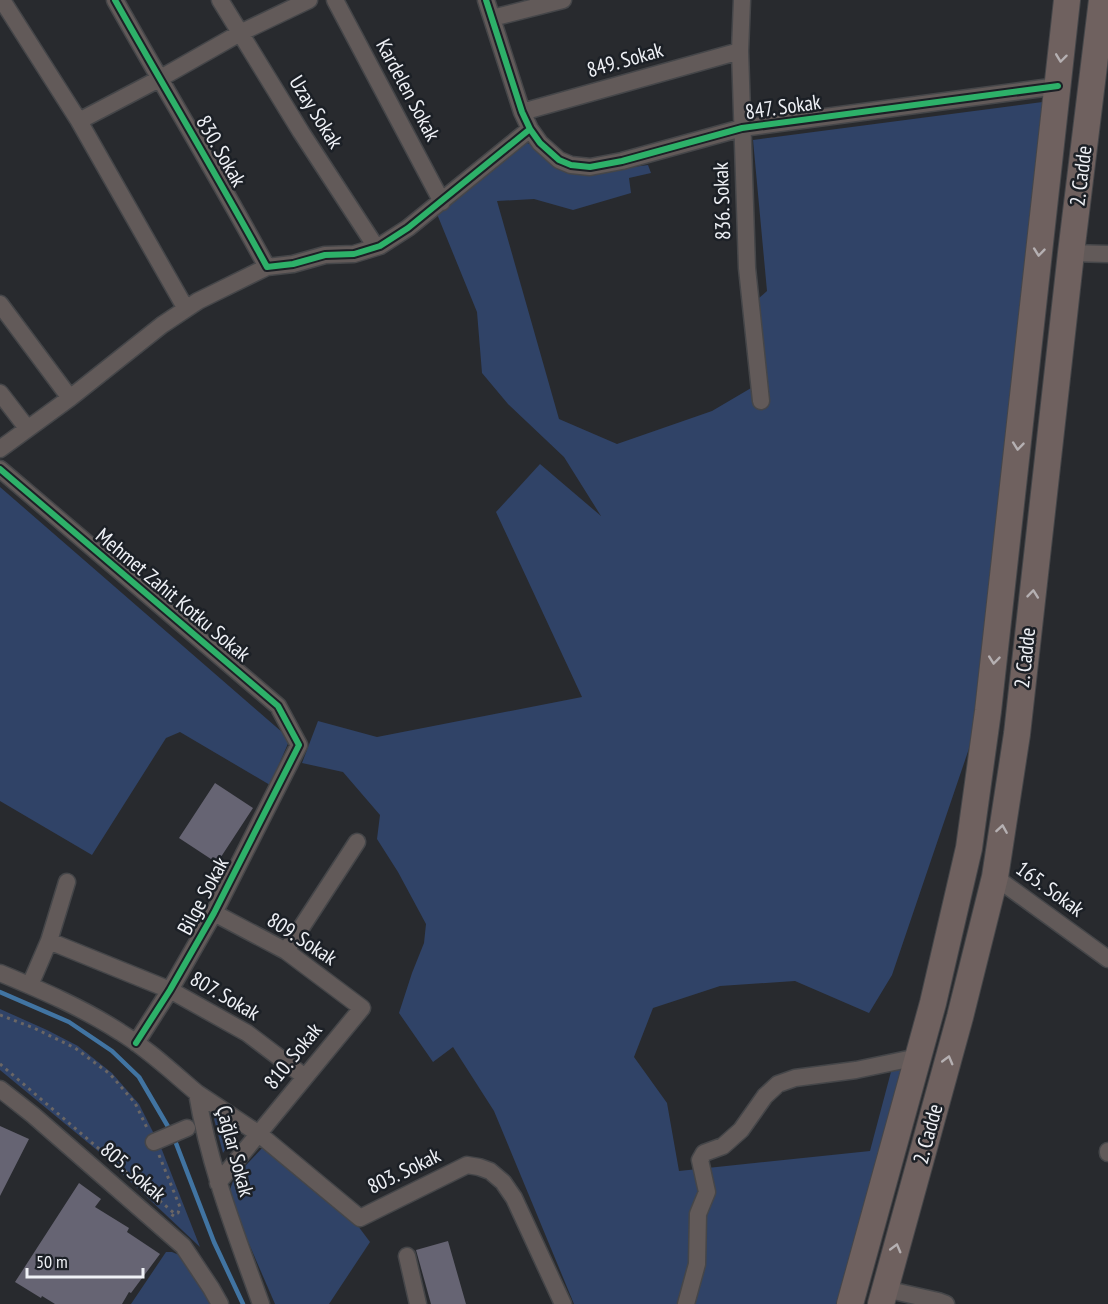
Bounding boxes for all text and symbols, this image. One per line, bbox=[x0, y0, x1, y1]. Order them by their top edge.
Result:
street label: Kardelen Sokak bbox=[370, 34, 447, 145]
street label: 849. Sokak bbox=[584, 36, 666, 83]
one-way arrow bbox=[1055, 54, 1068, 63]
street label: Uzay Sokak bbox=[283, 70, 349, 153]
street label: 847. Sokak bbox=[743, 88, 822, 125]
street label: 830. Sokak bbox=[190, 110, 253, 191]
street label: 2. Cadde bbox=[1063, 144, 1098, 208]
street label: 836. Sokak bbox=[707, 162, 736, 240]
one-way arrow bbox=[1033, 247, 1046, 256]
one-way arrow bbox=[1012, 441, 1024, 450]
street label: Mehmet Zahit Kotku Sokak bbox=[90, 522, 256, 667]
one-way arrow bbox=[1026, 589, 1038, 599]
street label: 2. Cadde bbox=[1008, 626, 1041, 690]
one-way arrow bbox=[988, 656, 1000, 665]
one-way arrow bbox=[995, 824, 1008, 834]
street label: Bilge Sokak bbox=[171, 852, 234, 939]
street label: 165. Sokak bbox=[1011, 855, 1090, 922]
street label: 809. Sokak bbox=[262, 906, 342, 971]
street label: 807. Sokak bbox=[186, 965, 265, 1026]
street label: 810. Sokak bbox=[258, 1017, 328, 1094]
one-way arrow bbox=[941, 1055, 953, 1065]
street label: 2. Cadde bbox=[907, 1101, 948, 1167]
street label: Çağlar Sokak bbox=[210, 1102, 261, 1199]
street label: 805. Sokak bbox=[95, 1136, 172, 1207]
street label: 803. Sokak bbox=[363, 1141, 445, 1200]
scale bar bbox=[27, 1241, 142, 1279]
one-way arrow bbox=[889, 1243, 901, 1253]
text: 50 m bbox=[36, 1250, 68, 1273]

